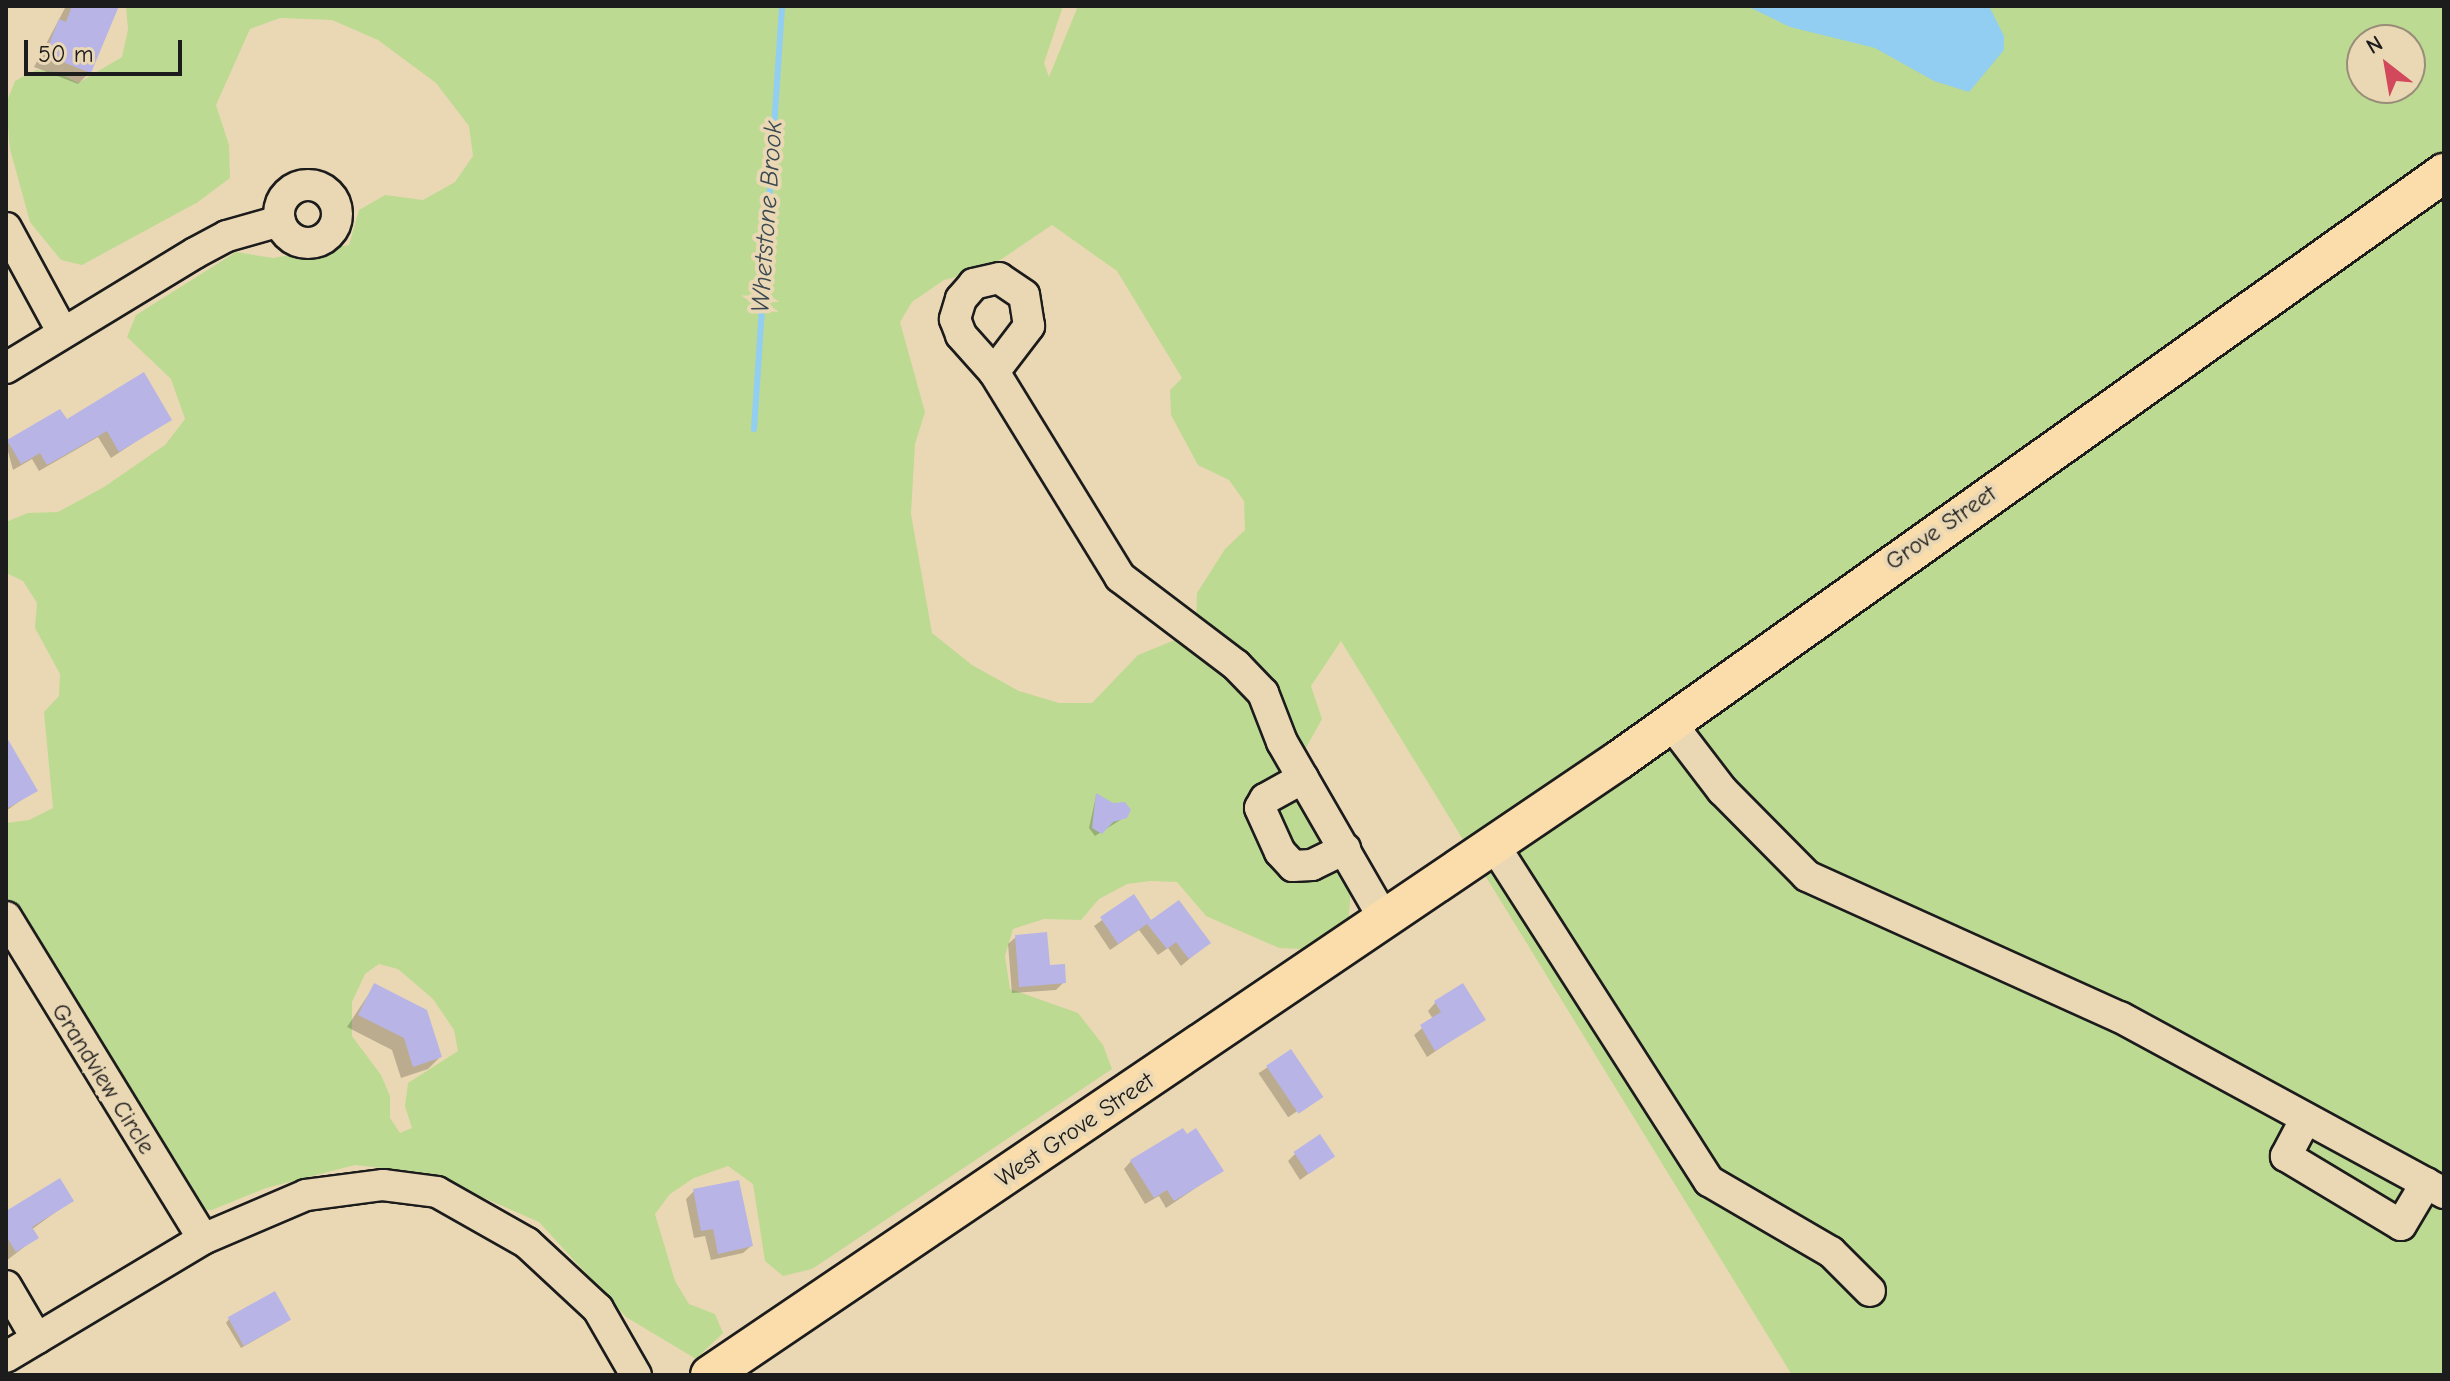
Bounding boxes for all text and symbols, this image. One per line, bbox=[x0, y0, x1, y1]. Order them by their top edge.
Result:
scale bar bbox=[28, 24, 186, 74]
north arrow bbox=[2346, 24, 2426, 104]
text: N bbox=[2362, 30, 2388, 60]
text: 50 m bbox=[38, 40, 94, 68]
water label: Whetstone Brook bbox=[746, 120, 790, 314]
street label: Grove Street bbox=[1880, 479, 2002, 577]
street label: Grandview Circle bbox=[45, 998, 161, 1160]
street label: West Grove Street bbox=[990, 1066, 1160, 1194]

